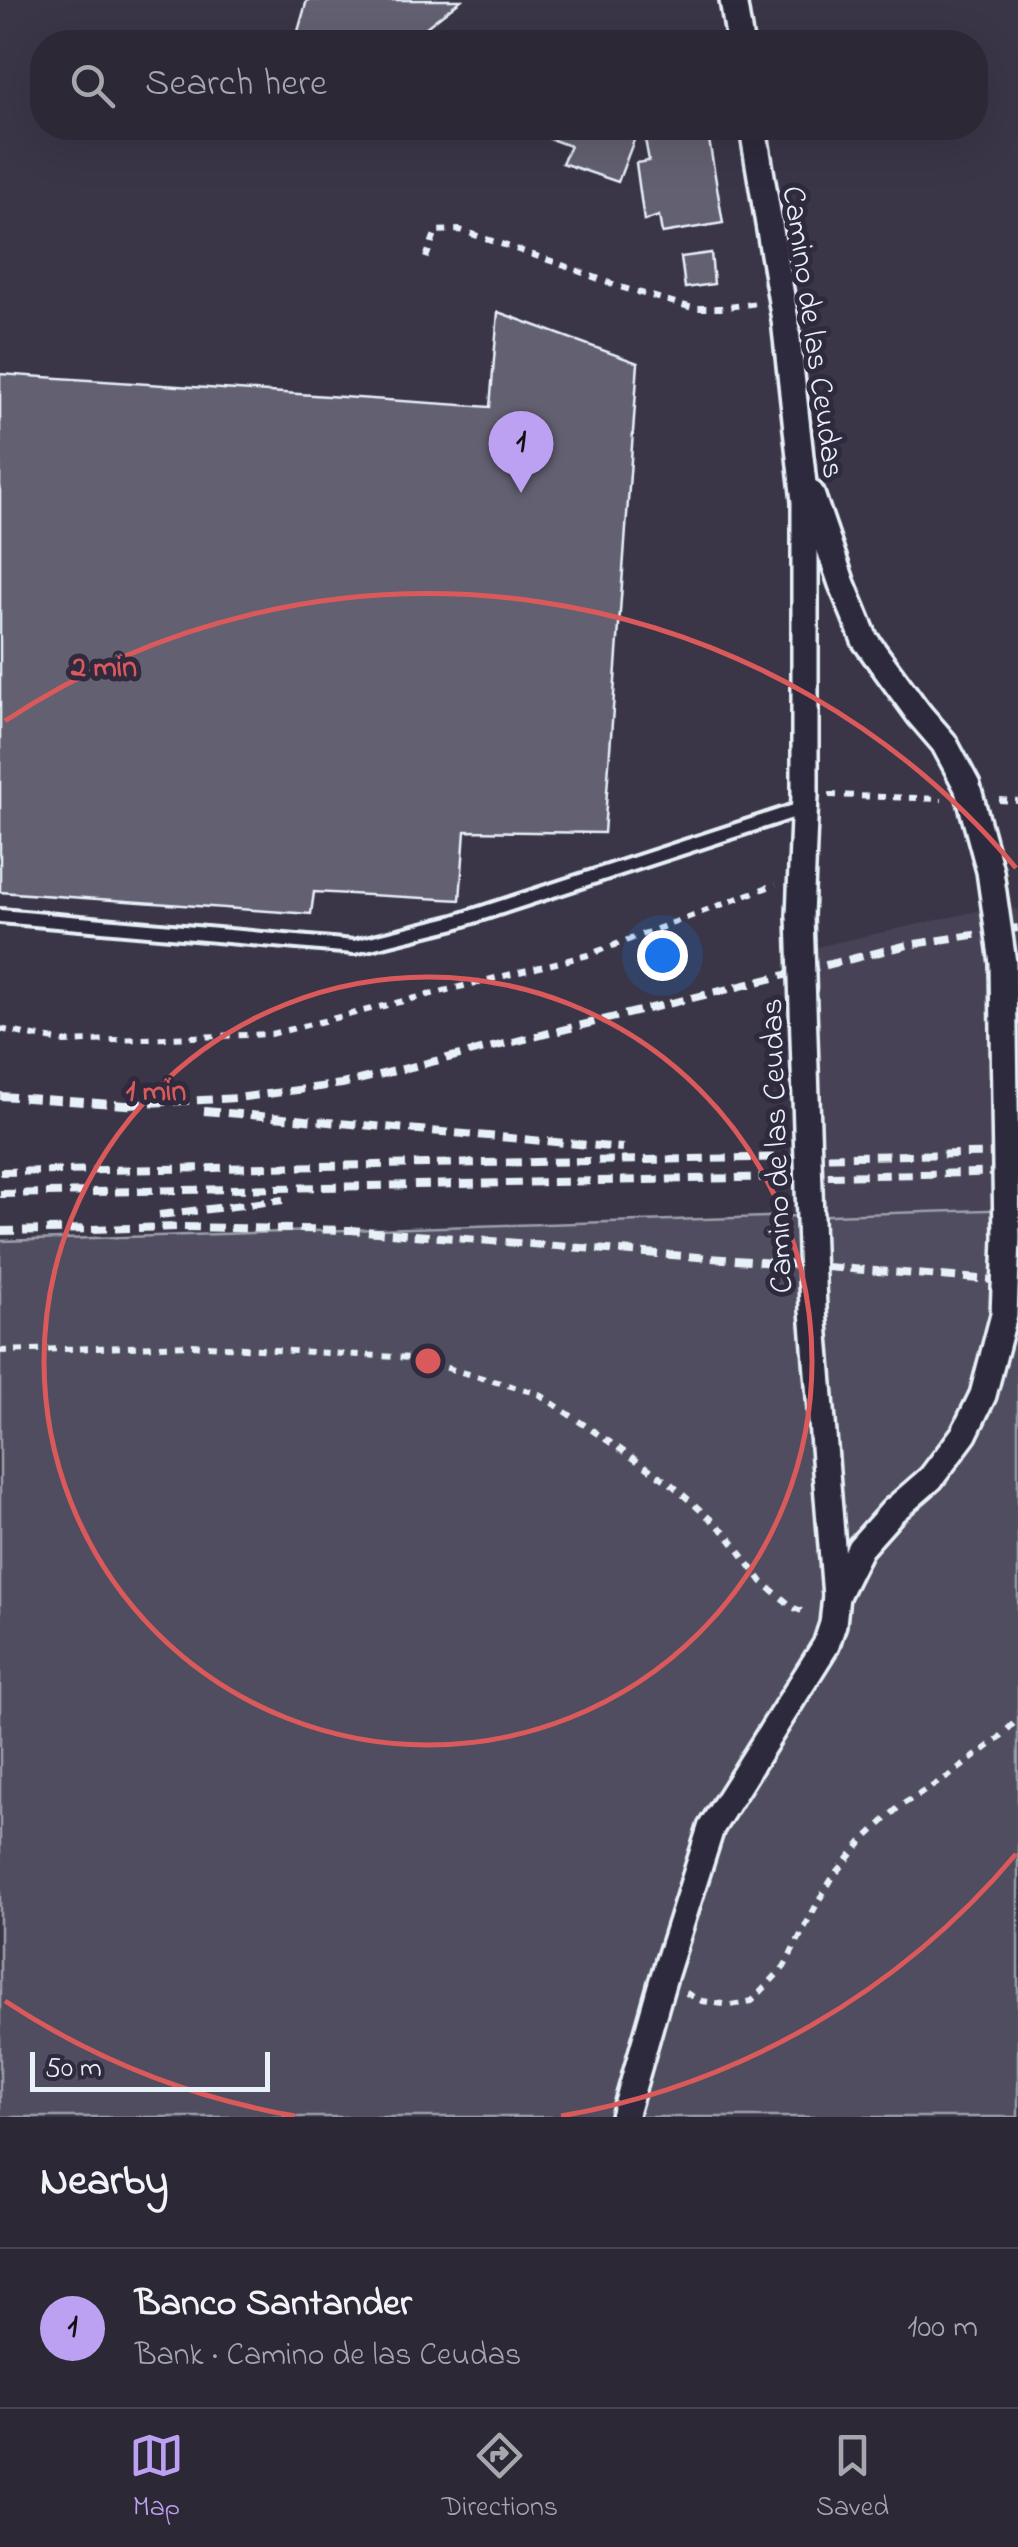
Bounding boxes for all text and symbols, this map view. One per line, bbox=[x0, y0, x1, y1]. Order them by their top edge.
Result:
search box bbox=[30, 30, 988, 140]
text: Search here bbox=[145, 57, 327, 113]
icon: search bbox=[65, 58, 120, 113]
street label: Camino de las Ceudas bbox=[768, 183, 855, 482]
pin: 1 bbox=[488, 410, 554, 493]
text: 2 min bbox=[70, 647, 137, 691]
your location bbox=[637, 930, 688, 981]
street label: Camino de las Ceudas bbox=[750, 998, 807, 1294]
text: 1 min bbox=[126, 1071, 186, 1115]
centre of rings bbox=[410, 1343, 446, 1379]
scale bar bbox=[30, 2047, 270, 2092]
text: 50 m bbox=[45, 2049, 102, 2090]
text: Nearby bbox=[40, 2152, 168, 2213]
text: Banco Santander bbox=[135, 2277, 412, 2333]
text: 1 bbox=[67, 2305, 78, 2352]
text: 100 m bbox=[907, 2305, 978, 2352]
text: Bank · Camino de las Ceudas bbox=[135, 2333, 521, 2380]
tab: Map bbox=[129, 2428, 184, 2529]
tab: Directions bbox=[442, 2428, 558, 2529]
tab: Saved bbox=[816, 2428, 889, 2529]

